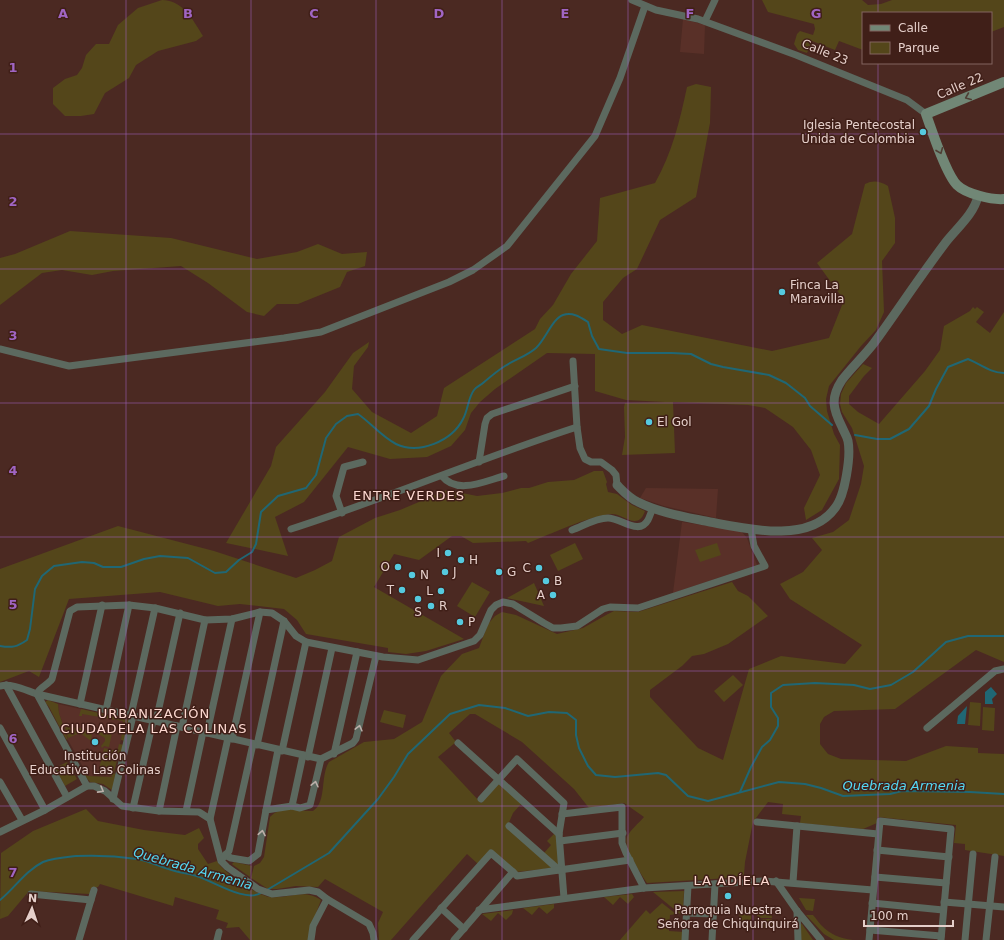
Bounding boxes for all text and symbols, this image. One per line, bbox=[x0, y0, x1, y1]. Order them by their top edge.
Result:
text: A bbox=[58, 6, 68, 21]
text: B bbox=[183, 6, 193, 21]
text: C bbox=[309, 6, 319, 21]
text: D bbox=[434, 6, 445, 21]
text: E bbox=[561, 6, 569, 21]
text: F bbox=[686, 6, 694, 21]
text: G bbox=[811, 6, 821, 21]
legend bbox=[862, 12, 992, 64]
text: Calle bbox=[898, 21, 928, 35]
street label: Calle 23 bbox=[800, 36, 850, 68]
text: Parque bbox=[898, 41, 939, 55]
text: 1 bbox=[8, 60, 18, 75]
street label: Calle 22 bbox=[935, 70, 985, 102]
one-way arrow bbox=[965, 92, 972, 100]
place label: Iglesia Pentecostal Unida de Colombia bbox=[801, 118, 915, 146]
marker: Iglesia Pentecostal Unida de Colombia bbox=[918, 127, 928, 137]
one-way arrow bbox=[935, 146, 943, 154]
text: 2 bbox=[8, 194, 18, 209]
place label: Finca La Maravilla bbox=[790, 278, 844, 306]
marker: Finca La Maravilla bbox=[777, 287, 787, 297]
text: 3 bbox=[8, 328, 18, 343]
place label: El Gol bbox=[657, 415, 692, 429]
marker: El Gol bbox=[644, 417, 654, 427]
text: 4 bbox=[8, 463, 18, 478]
district label: ENTRE VERDES bbox=[353, 488, 465, 503]
place label: I bbox=[436, 546, 440, 560]
marker: I bbox=[443, 548, 453, 558]
place label: H bbox=[469, 553, 478, 567]
marker: H bbox=[456, 555, 466, 565]
place label: O bbox=[381, 560, 390, 574]
place label: C bbox=[523, 561, 531, 575]
marker: O bbox=[393, 562, 403, 572]
marker: C bbox=[534, 563, 544, 573]
place label: J bbox=[452, 565, 457, 579]
place label: G bbox=[507, 565, 516, 579]
marker: J bbox=[440, 567, 450, 577]
marker: G bbox=[494, 567, 504, 577]
place label: N bbox=[420, 568, 429, 582]
marker: N bbox=[407, 570, 417, 580]
place label: B bbox=[554, 574, 562, 588]
marker: B bbox=[541, 576, 551, 586]
place label: T bbox=[386, 583, 395, 597]
place label: L bbox=[426, 584, 433, 598]
marker: T bbox=[397, 585, 407, 595]
marker: L bbox=[436, 586, 446, 596]
place label: A bbox=[537, 588, 546, 602]
marker: A bbox=[548, 590, 558, 600]
marker: S bbox=[413, 594, 423, 604]
text: 5 bbox=[8, 597, 18, 612]
place label: R bbox=[439, 599, 447, 613]
marker: R bbox=[426, 601, 436, 611]
place label: S bbox=[414, 605, 422, 619]
place label: P bbox=[468, 615, 475, 629]
marker: P bbox=[455, 617, 465, 627]
district label: URBANIZACIÓN CIUDADELA LAS COLINAS bbox=[61, 706, 247, 736]
one-way arrow bbox=[354, 724, 363, 731]
text: 6 bbox=[8, 731, 18, 746]
marker: Institución Educativa Las Colinas bbox=[90, 737, 100, 747]
place label: Institución Educativa Las Colinas bbox=[30, 749, 160, 777]
water label: Quebrada Armenia bbox=[842, 778, 966, 793]
one-way arrow bbox=[310, 781, 319, 788]
one-way arrow bbox=[97, 785, 104, 792]
one-way arrow bbox=[257, 830, 265, 836]
water label: Quebrada Armenia bbox=[132, 844, 254, 893]
text: 7 bbox=[8, 865, 18, 880]
district label: LA ADÍELA bbox=[694, 873, 770, 888]
north arrow bbox=[12, 888, 52, 928]
marker: Parroquia Nuestra Señora de Chiquinquirá bbox=[723, 891, 733, 901]
text: N bbox=[28, 892, 37, 905]
scale bar bbox=[864, 902, 953, 928]
place label: Parroquia Nuestra Señora de Chiquinquirá bbox=[657, 903, 799, 931]
text: 100 m bbox=[870, 909, 908, 923]

